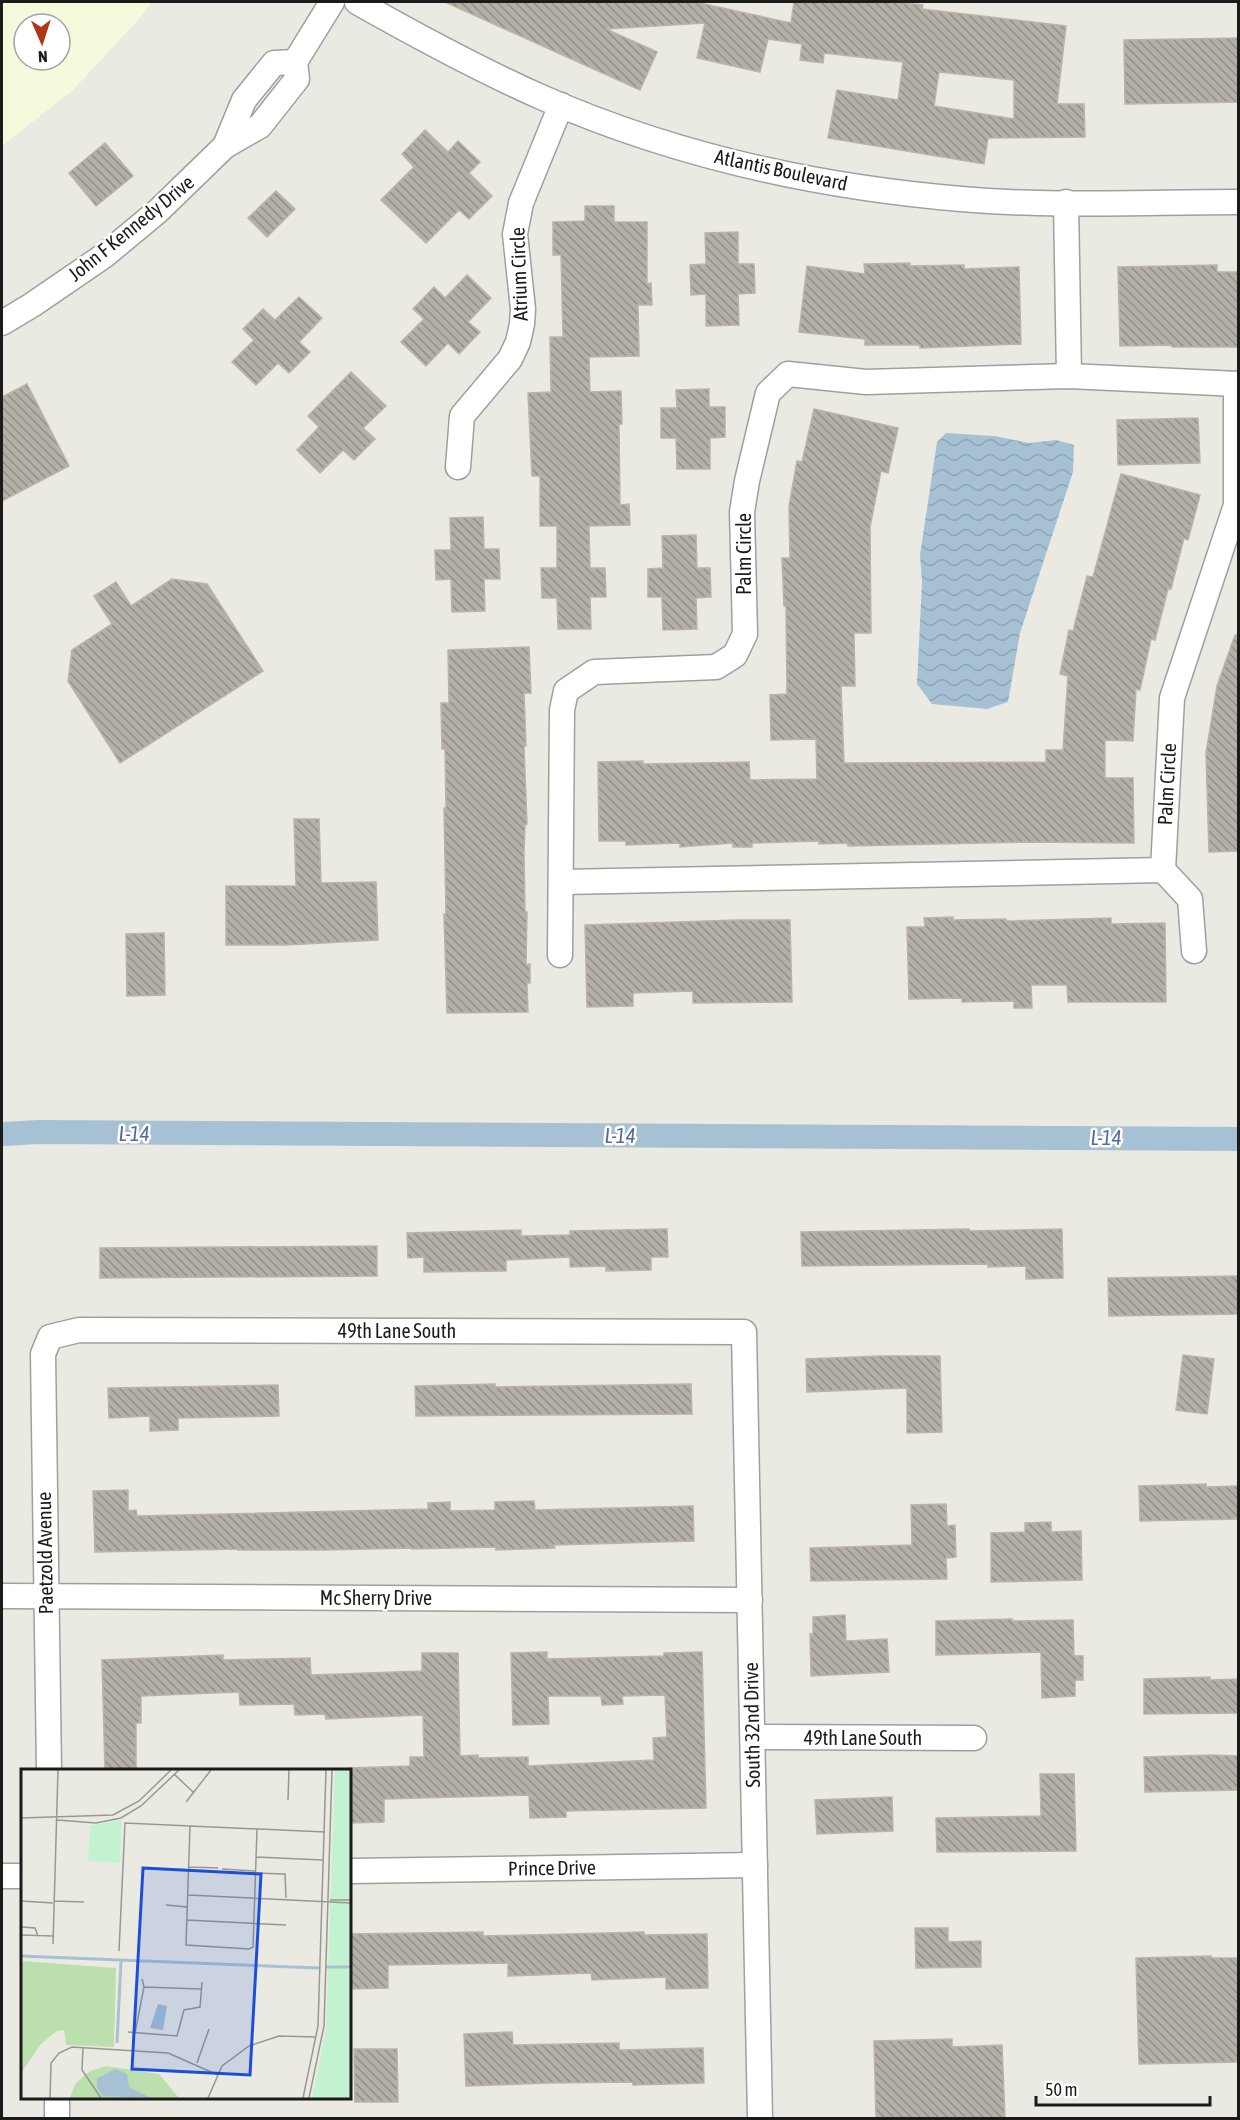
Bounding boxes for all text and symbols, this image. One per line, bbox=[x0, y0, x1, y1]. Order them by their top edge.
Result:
north arrow bbox=[12, 12, 72, 72]
text: N bbox=[38, 48, 48, 66]
street label: Atlantis Boulevard bbox=[713, 144, 850, 195]
street label: John F Kennedy Drive bbox=[63, 170, 198, 285]
street label: Atrium Circle bbox=[505, 227, 532, 321]
street label: Palm Circle bbox=[732, 513, 755, 595]
street label: Palm Circle bbox=[1153, 742, 1180, 826]
water label: L-14 bbox=[118, 1121, 150, 1145]
water label: L-14 bbox=[604, 1123, 636, 1147]
water label: L-14 bbox=[1090, 1125, 1122, 1149]
street label: 49th Lane South bbox=[338, 1319, 456, 1342]
street label: Paetzold Avenue bbox=[32, 1492, 57, 1615]
street label: Mc Sherry Drive bbox=[320, 1586, 432, 1609]
street label: South 32nd Drive bbox=[739, 1662, 764, 1788]
street label: 49th Lane South bbox=[804, 1726, 922, 1749]
inset map bbox=[21, 1769, 351, 2099]
street label: Prince Drive bbox=[508, 1855, 596, 1880]
scale bar bbox=[1036, 2069, 1210, 2107]
text: 50 m bbox=[1045, 2079, 1077, 2100]

